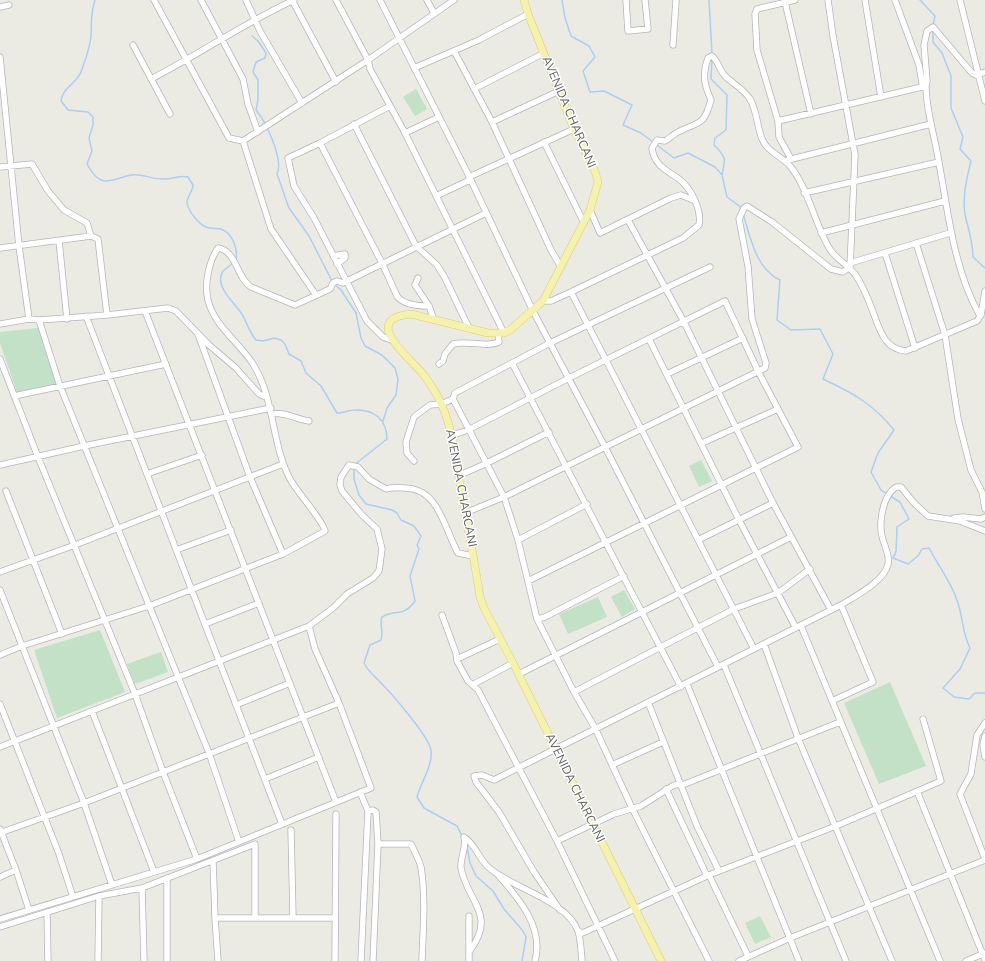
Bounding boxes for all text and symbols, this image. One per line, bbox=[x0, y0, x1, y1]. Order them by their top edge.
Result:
street label: AVENIDA CHARCANI bbox=[539, 54, 599, 170]
street label: AVENIDA CHARCANI bbox=[443, 428, 479, 548]
street label: AVENIDA CHARCANI bbox=[542, 731, 608, 845]

